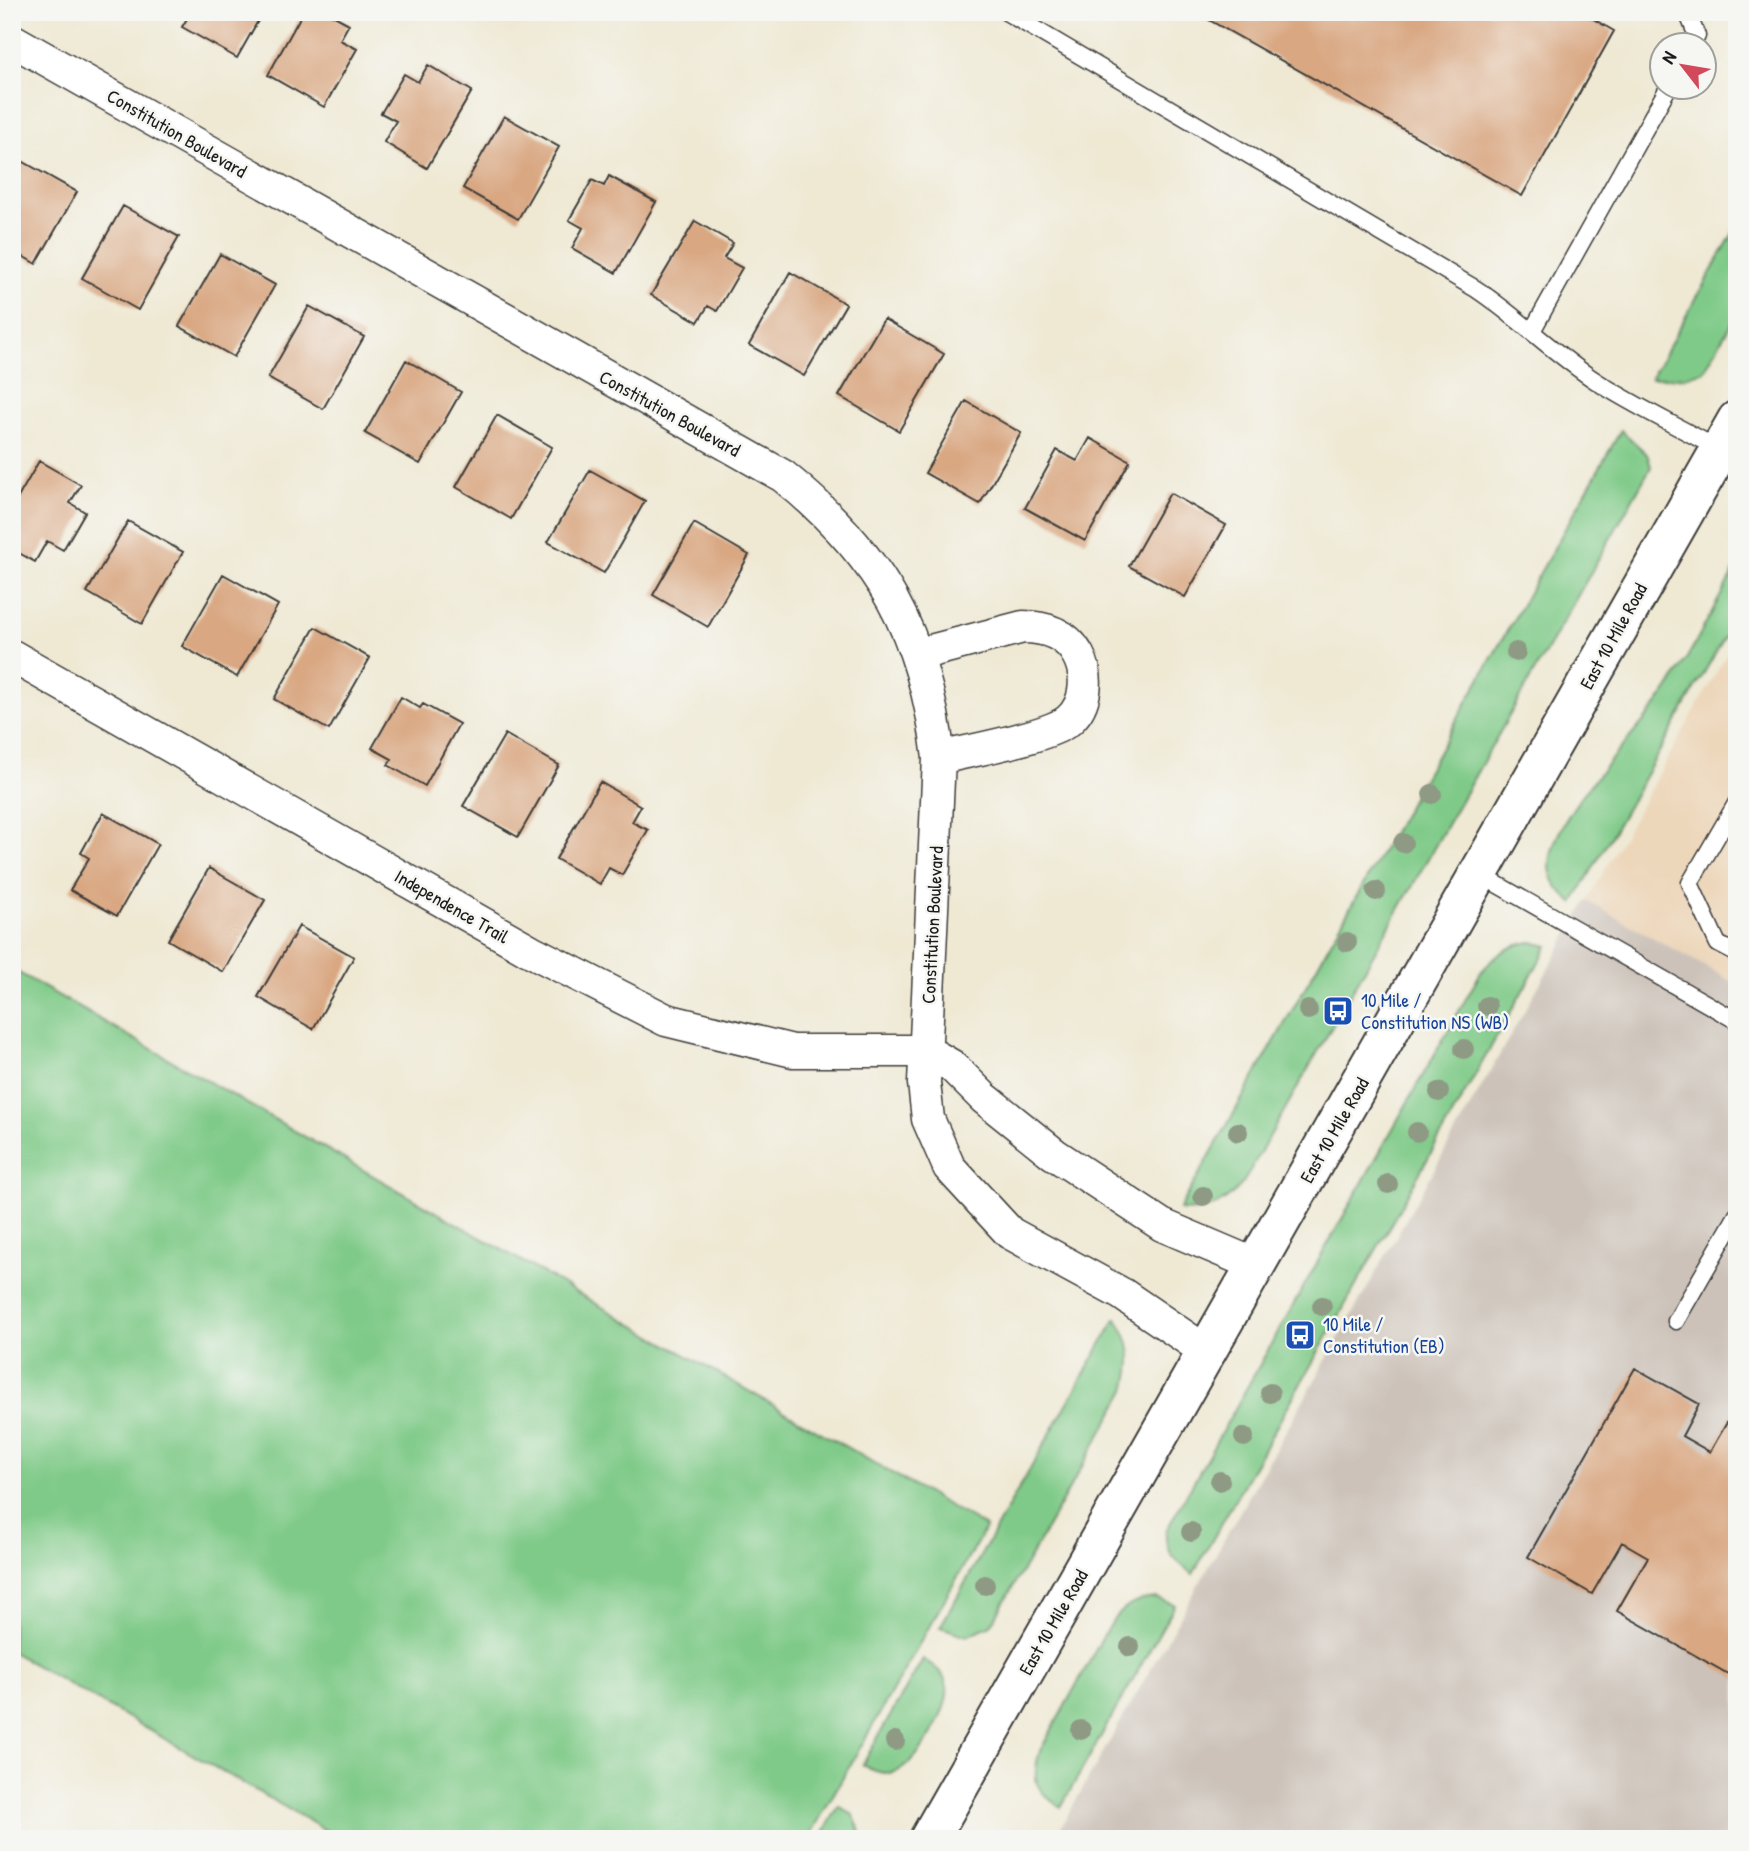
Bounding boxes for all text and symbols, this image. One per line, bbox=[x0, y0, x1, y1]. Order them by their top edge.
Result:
north arrow bbox=[1648, 32, 1718, 102]
text: N bbox=[1655, 46, 1682, 68]
street label: Constitution Boulevard bbox=[102, 82, 252, 184]
street label: Constitution Boulevard bbox=[595, 363, 746, 463]
street label: East 10 Mile Road bbox=[1573, 578, 1653, 694]
street label: Constitution Boulevard bbox=[915, 845, 949, 1004]
street label: Independence Trail bbox=[390, 863, 515, 950]
place label: 10 Mile / Constitution NS (WB) bbox=[1361, 987, 1509, 1035]
bus stop icon: 10 Mile / Constitution NS (WB) bbox=[1321, 994, 1355, 1028]
street label: East 10 Mile Road bbox=[1293, 1072, 1375, 1187]
place label: 10 Mile / Constitution (EB) bbox=[1323, 1311, 1445, 1359]
bus stop icon: 10 Mile / Constitution (EB) bbox=[1283, 1318, 1317, 1352]
street label: East 10 Mile Road bbox=[1012, 1564, 1094, 1679]

